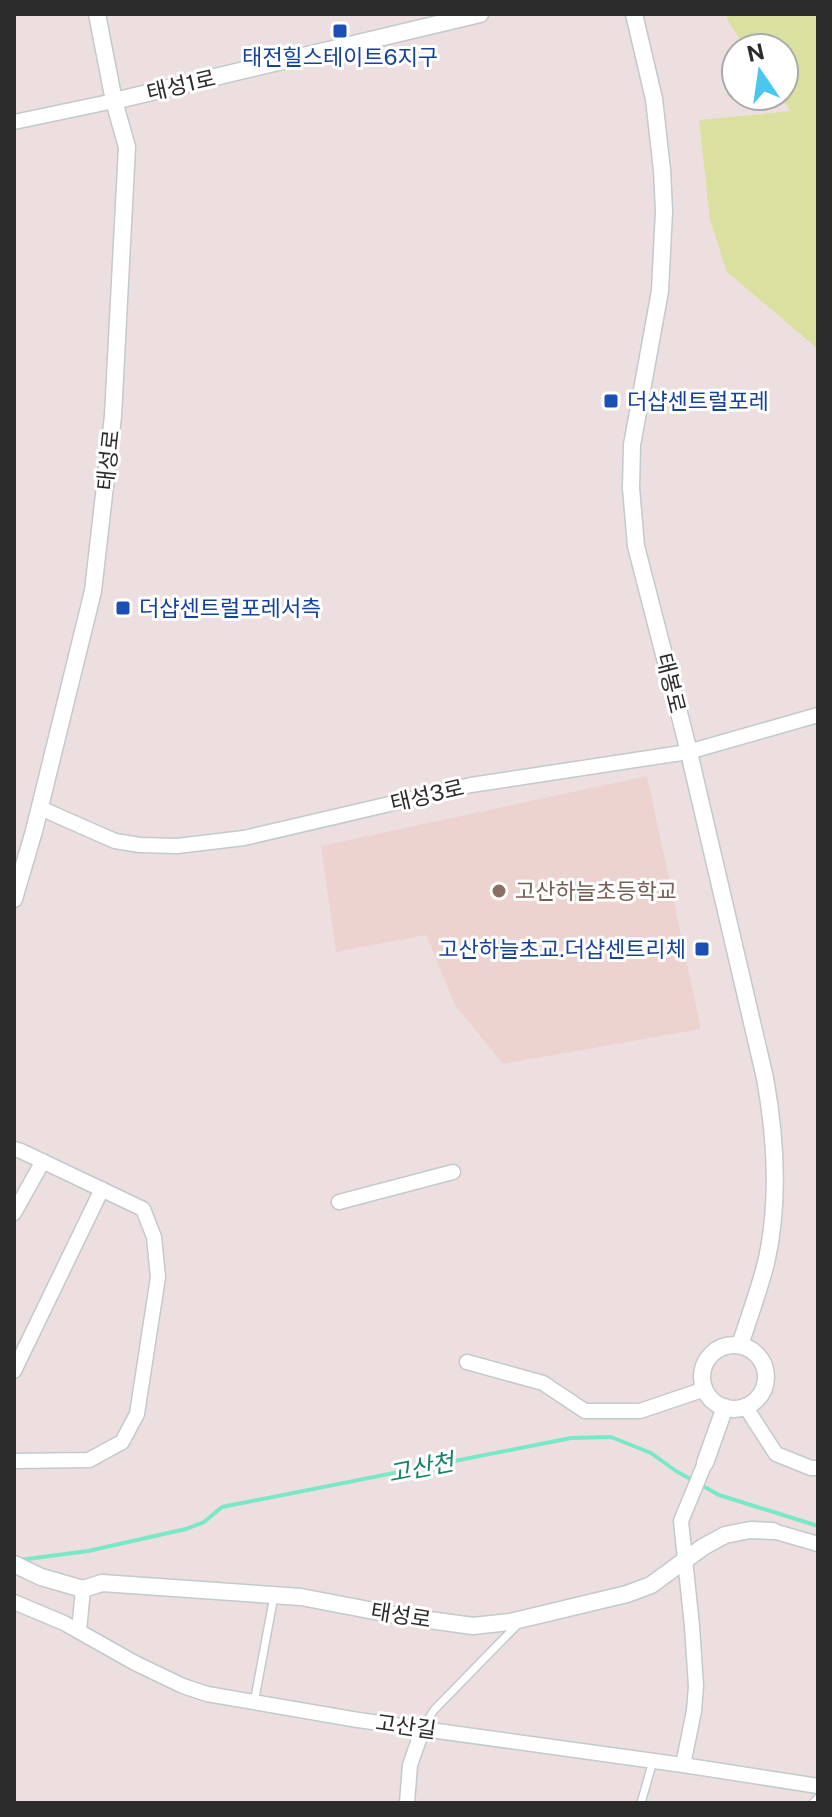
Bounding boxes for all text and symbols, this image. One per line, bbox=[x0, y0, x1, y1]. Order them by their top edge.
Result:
marker: 태전힐스테이트6지구 bbox=[331, 22, 349, 40]
north arrow bbox=[720, 32, 800, 112]
text: N bbox=[744, 38, 767, 67]
place label: 태전힐스테이트6지구 bbox=[242, 44, 438, 70]
street label: 태성1로 bbox=[144, 64, 218, 106]
place label: 더샵센트럴포레 bbox=[627, 388, 769, 414]
marker: 더샵센트럴포레 bbox=[602, 392, 620, 410]
street label: 태성로 bbox=[92, 428, 124, 492]
place label: 더샵센트럴포레서측 bbox=[139, 595, 321, 621]
marker: 더샵센트럴포레서측 bbox=[114, 599, 132, 617]
street label: 태봉로 bbox=[651, 650, 691, 716]
street label: 태성3로 bbox=[388, 774, 466, 816]
place label: 고산하늘초등학교 bbox=[515, 878, 677, 904]
marker: 고산하늘초등학교 bbox=[490, 882, 508, 900]
place label: 고산하늘초교.더샵센트리체 bbox=[438, 936, 686, 962]
marker: 고산하늘초교.더샵센트리체 bbox=[693, 940, 711, 958]
water label: 고산천 bbox=[386, 1446, 459, 1487]
street label: 태성로 bbox=[369, 1597, 433, 1633]
street label: 고산길 bbox=[374, 1709, 438, 1743]

